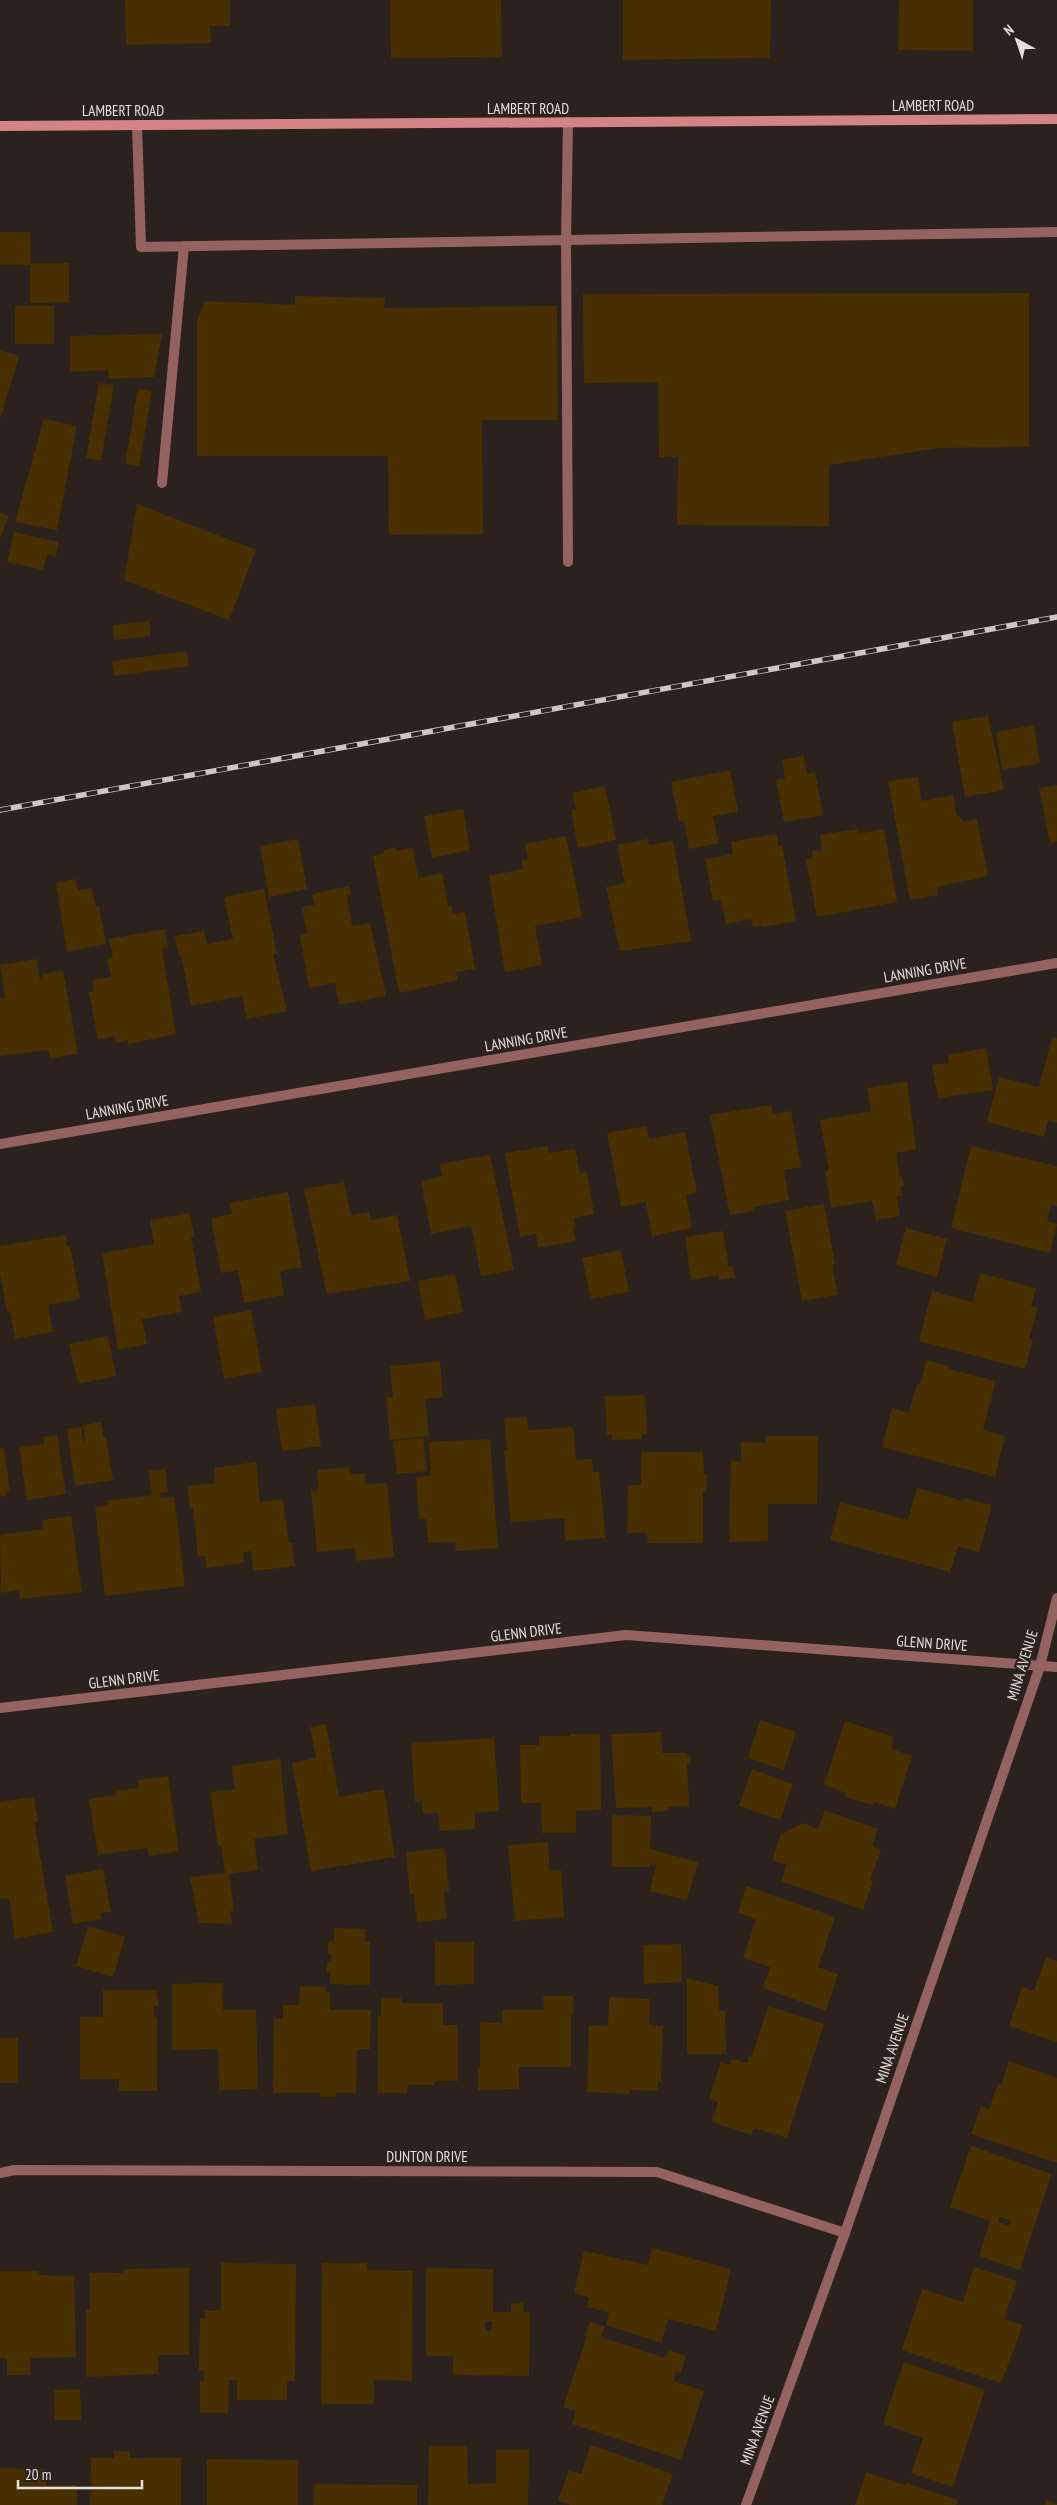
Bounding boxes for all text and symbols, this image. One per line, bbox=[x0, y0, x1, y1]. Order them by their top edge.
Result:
north arrow bbox=[992, 15, 1042, 65]
text: N bbox=[1000, 21, 1017, 39]
street label: LAMBERT ROAD bbox=[892, 96, 974, 115]
street label: LAMBERT ROAD bbox=[487, 99, 569, 118]
street label: LAMBERT ROAD bbox=[82, 101, 164, 120]
street label: LANNING DRIVE bbox=[882, 953, 968, 987]
street label: LANNING DRIVE bbox=[483, 1022, 569, 1056]
street label: LANNING DRIVE bbox=[84, 1090, 170, 1124]
street label: GLENN DRIVE bbox=[489, 1618, 563, 1646]
street label: MINA AVENUE bbox=[1002, 1627, 1042, 1703]
street label: GLENN DRIVE bbox=[896, 1631, 968, 1655]
street label: GLENN DRIVE bbox=[87, 1665, 161, 1693]
street label: MINA AVENUE bbox=[871, 2011, 913, 2085]
street label: DUNTON DRIVE bbox=[386, 2147, 468, 2166]
street label: MINA AVENUE bbox=[736, 2393, 778, 2467]
scale bar bbox=[18, 2458, 141, 2490]
text: 20 m bbox=[25, 2465, 51, 2484]

